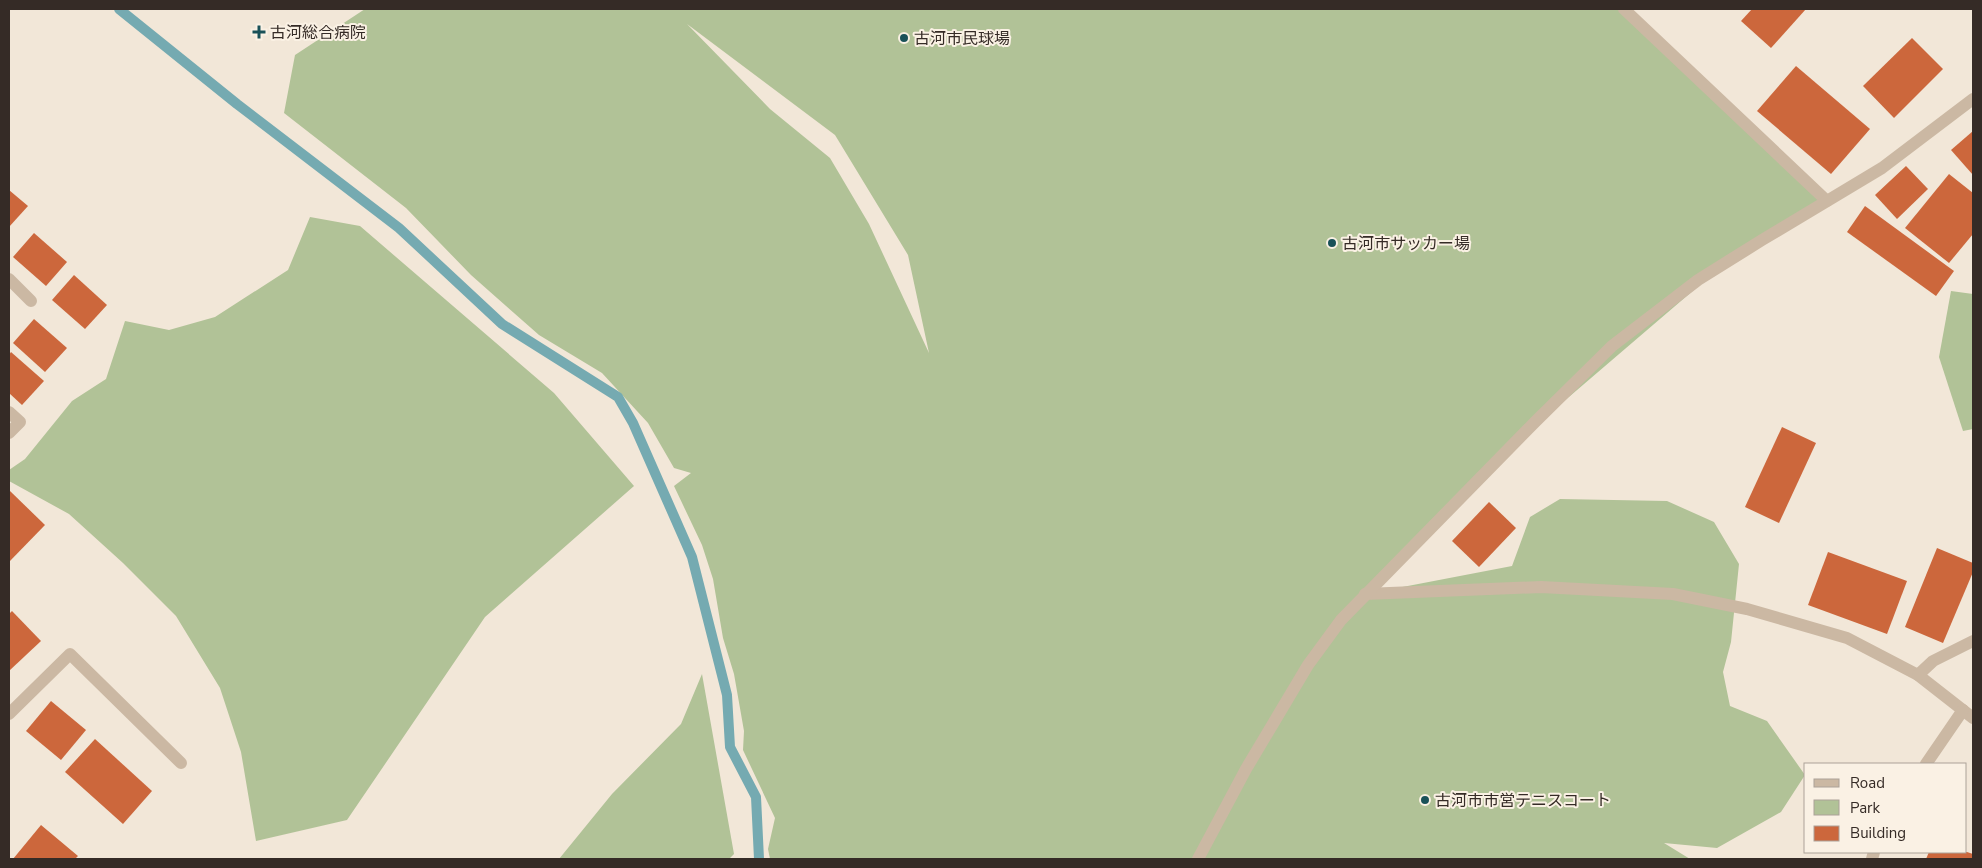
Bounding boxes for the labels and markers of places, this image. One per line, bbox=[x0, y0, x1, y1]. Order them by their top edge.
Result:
place label: 古河総合病院 bbox=[270, 22, 366, 44]
marker: 古河総合病院 bbox=[252, 25, 266, 39]
place label: 古河市民球場 bbox=[914, 28, 1010, 50]
marker: 古河市民球場 bbox=[898, 32, 910, 44]
place label: 古河市サッカー場 bbox=[1342, 233, 1470, 255]
marker: 古河市サッカー場 bbox=[1326, 237, 1338, 249]
place label: 古河市市営テニスコート bbox=[1435, 790, 1611, 812]
marker: 古河市市営テニスコート bbox=[1419, 794, 1431, 806]

